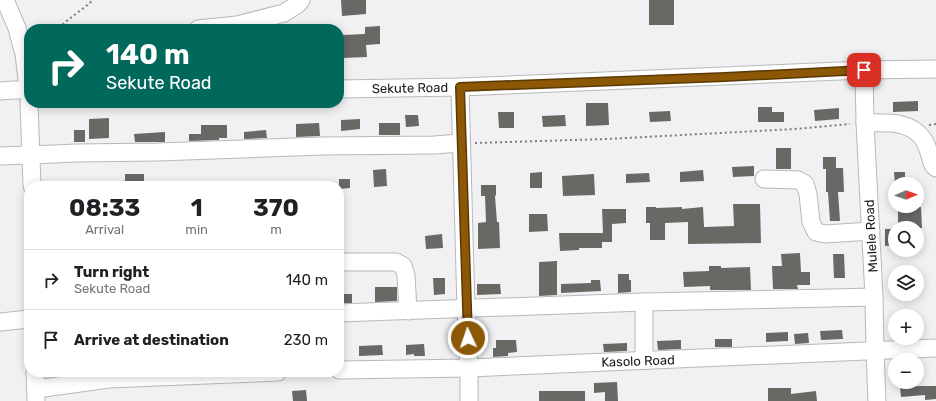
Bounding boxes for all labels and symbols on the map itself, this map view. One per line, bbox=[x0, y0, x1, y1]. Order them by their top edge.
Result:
pin bbox=[847, 53, 881, 87]
street label: Sekute Road bbox=[372, 80, 448, 96]
north arrow bbox=[888, 177, 924, 213]
street label: Mulele Road bbox=[862, 199, 880, 273]
position arrow bbox=[447, 317, 489, 359]
street label: Kasolo Road bbox=[601, 352, 675, 370]

